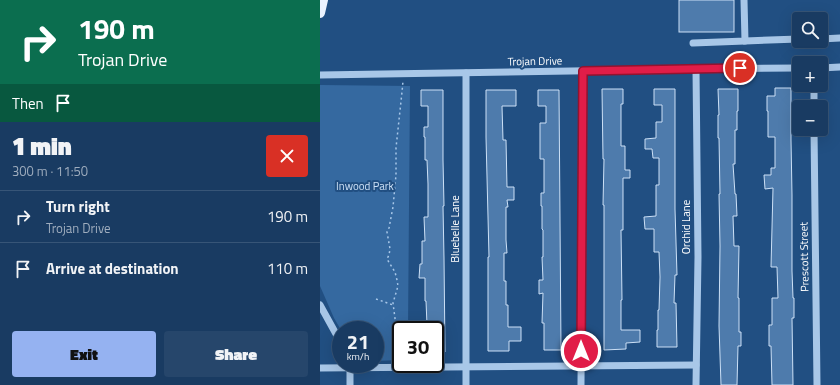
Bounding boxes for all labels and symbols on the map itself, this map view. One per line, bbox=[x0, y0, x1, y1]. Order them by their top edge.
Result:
pin bbox=[723, 51, 757, 85]
street label: Trojan Drive bbox=[508, 53, 563, 69]
park label: Inwood Park bbox=[336, 178, 395, 194]
street label: Bluebelle Lane bbox=[447, 195, 463, 263]
street label: Orchid Lane bbox=[678, 199, 694, 254]
street label: Prescott Street bbox=[795, 222, 813, 292]
speed limit sign: 30 bbox=[392, 321, 444, 373]
position arrow bbox=[560, 330, 602, 372]

